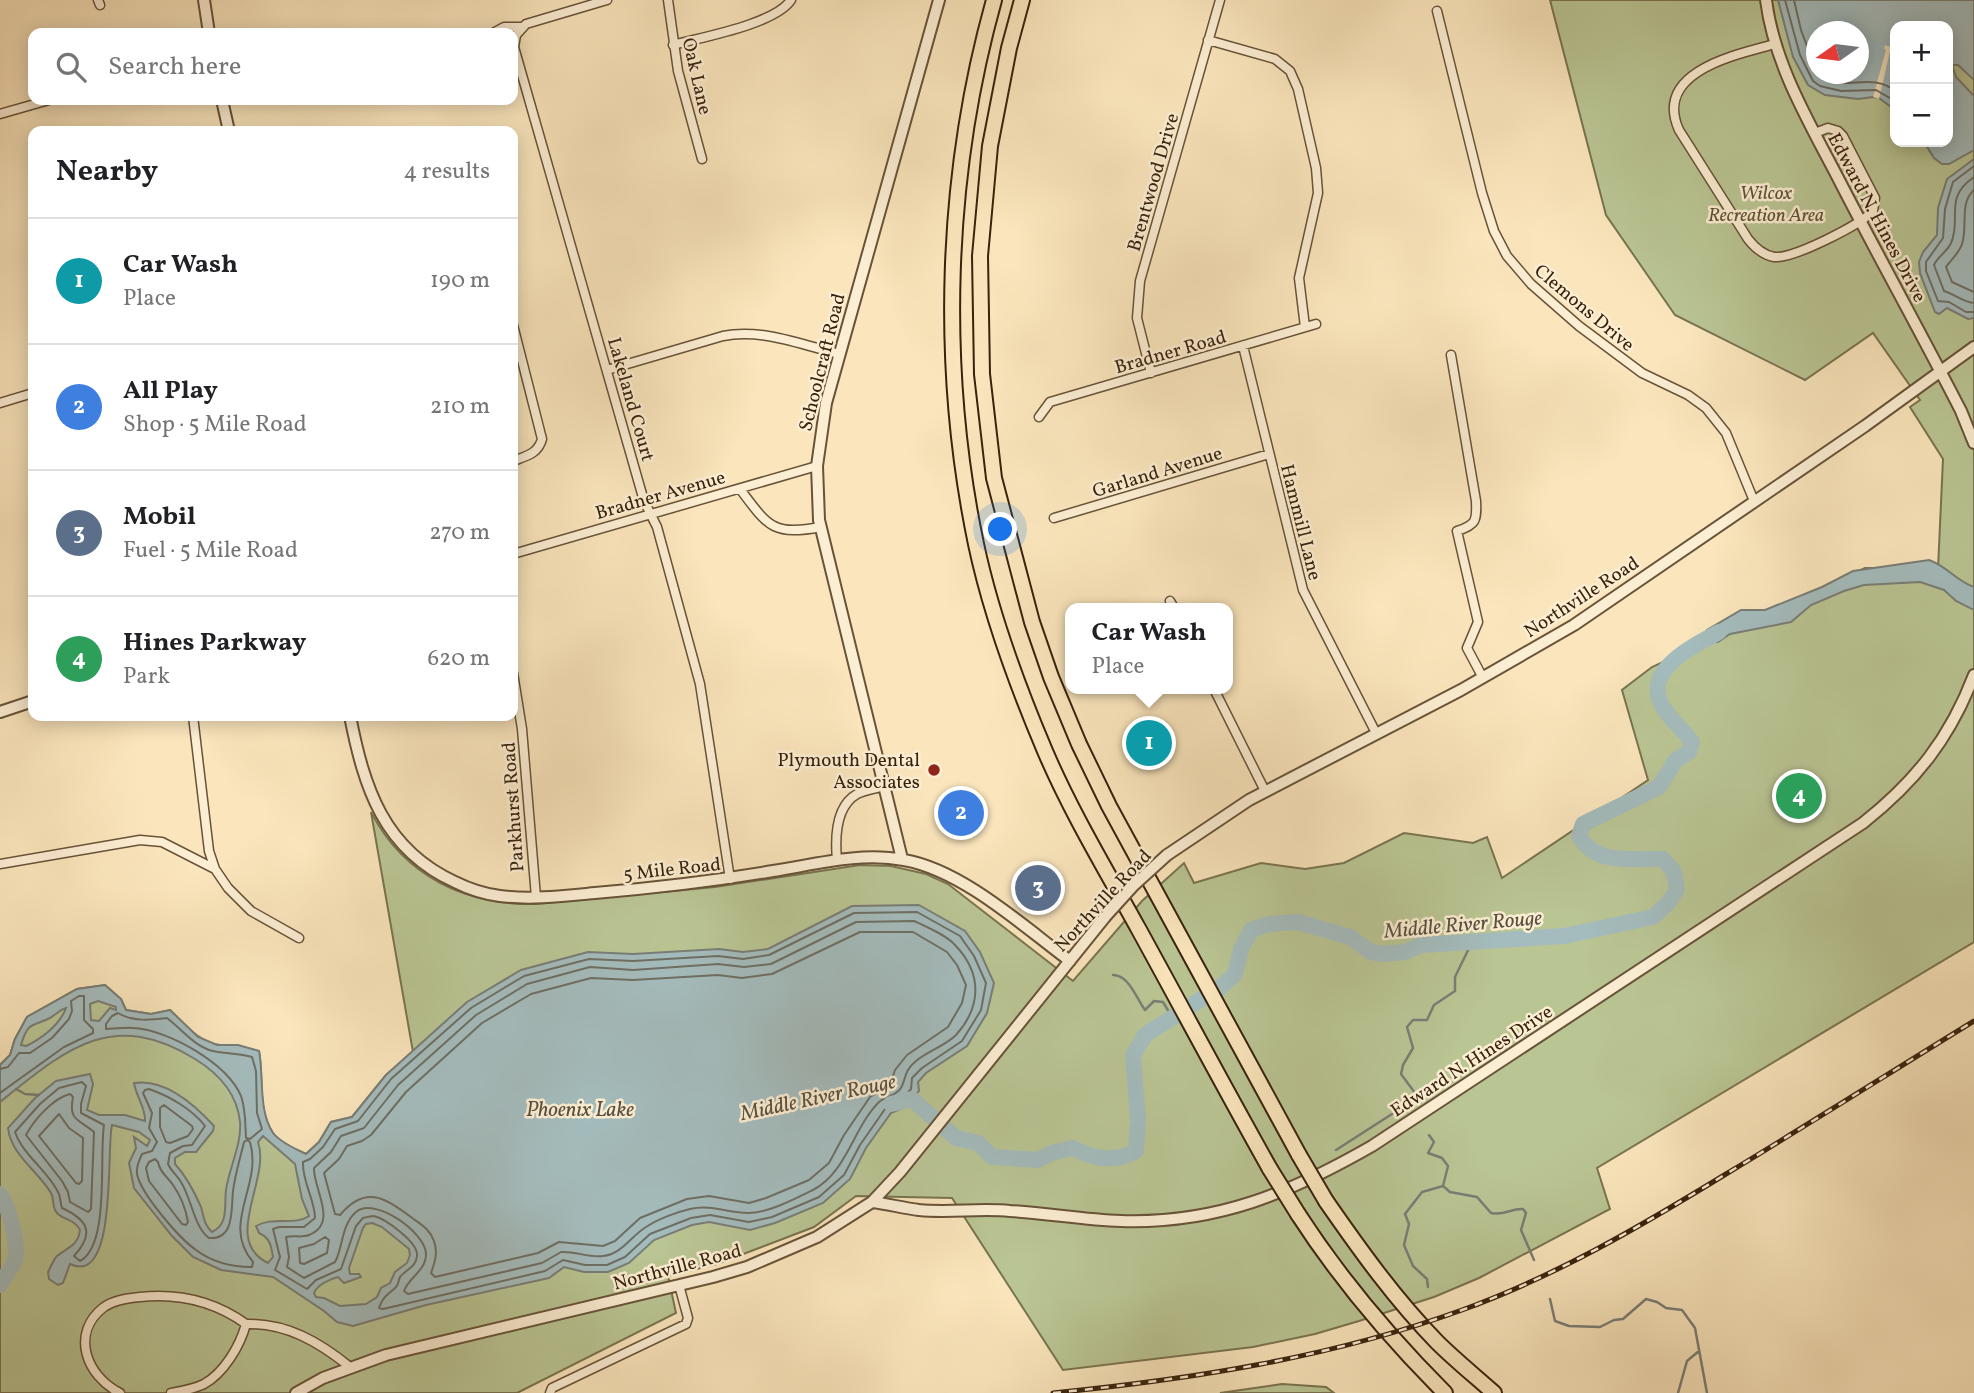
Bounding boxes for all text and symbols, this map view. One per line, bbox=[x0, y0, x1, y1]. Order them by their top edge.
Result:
north arrow bbox=[1806, 21, 1869, 84]
map controls bbox=[1890, 21, 1953, 147]
button: + bbox=[1890, 21, 1953, 84]
search box bbox=[28, 28, 518, 105]
street label: Oak Lane bbox=[675, 36, 717, 117]
icon: search bbox=[52, 48, 90, 86]
text: Search here bbox=[108, 49, 241, 85]
button: − bbox=[1890, 84, 1953, 147]
street label: Brentwood Drive bbox=[1122, 110, 1186, 255]
street label: Edward N. Hines Drive bbox=[1820, 129, 1932, 307]
text: Nearby bbox=[56, 151, 158, 193]
text: 4 results bbox=[404, 156, 490, 188]
park label: Wilcox Recreation Area bbox=[1708, 181, 1824, 229]
text: Car Wash bbox=[123, 247, 238, 283]
street label: Clemons Drive bbox=[1528, 259, 1639, 358]
text: 1 bbox=[74, 265, 84, 297]
text: 190 m bbox=[430, 265, 490, 297]
text: Place bbox=[123, 283, 176, 315]
street label: Schoolcraft Road bbox=[793, 291, 853, 434]
street label: Bradner Road bbox=[1112, 325, 1229, 381]
street label: Lakeland Court bbox=[600, 334, 660, 465]
text: All Play bbox=[123, 373, 218, 409]
text: 2 bbox=[73, 391, 85, 423]
text: 210 m bbox=[430, 391, 490, 423]
text: Shop · 5 Mile Road bbox=[123, 409, 307, 441]
street label: Garland Avenue bbox=[1089, 441, 1226, 505]
street label: Hammill Lane bbox=[1273, 462, 1327, 583]
street label: Bradner Avenue bbox=[592, 465, 729, 527]
text: Mobil bbox=[123, 499, 196, 535]
your location bbox=[983, 512, 1017, 546]
text: 3 bbox=[73, 517, 85, 549]
text: 270 m bbox=[429, 517, 490, 549]
text: Fuel · 5 Mile Road bbox=[123, 535, 298, 567]
street label: Northville Road bbox=[1520, 551, 1645, 645]
popup bbox=[1065, 603, 1233, 694]
text: Car Wash bbox=[1092, 615, 1206, 651]
text: Hines Parkway bbox=[123, 625, 306, 661]
text: 4 bbox=[72, 643, 86, 675]
text: 620 m bbox=[427, 643, 490, 675]
text: Place bbox=[1092, 651, 1144, 683]
text: Park bbox=[123, 661, 170, 693]
pin: 1 bbox=[1126, 717, 1172, 769]
street label: Parkhurst Road bbox=[496, 741, 532, 873]
place label: Plymouth Dental Associates bbox=[778, 748, 920, 796]
marker: Plymouth Dental Associates bbox=[926, 762, 942, 778]
pin: 4 bbox=[1776, 770, 1822, 822]
pin: 2 bbox=[938, 787, 984, 839]
street label: Northville Road bbox=[1049, 844, 1158, 959]
street label: 5 Mile Road bbox=[622, 852, 722, 888]
pin: 3 bbox=[1015, 862, 1061, 914]
water label: Middle River Rouge bbox=[1382, 904, 1544, 947]
street label: Edward N. Hines Drive bbox=[1386, 999, 1558, 1124]
water label: Middle River Rouge bbox=[737, 1068, 899, 1129]
water label: Phoenix Lake bbox=[526, 1096, 634, 1125]
street label: Northville Road bbox=[610, 1238, 745, 1298]

